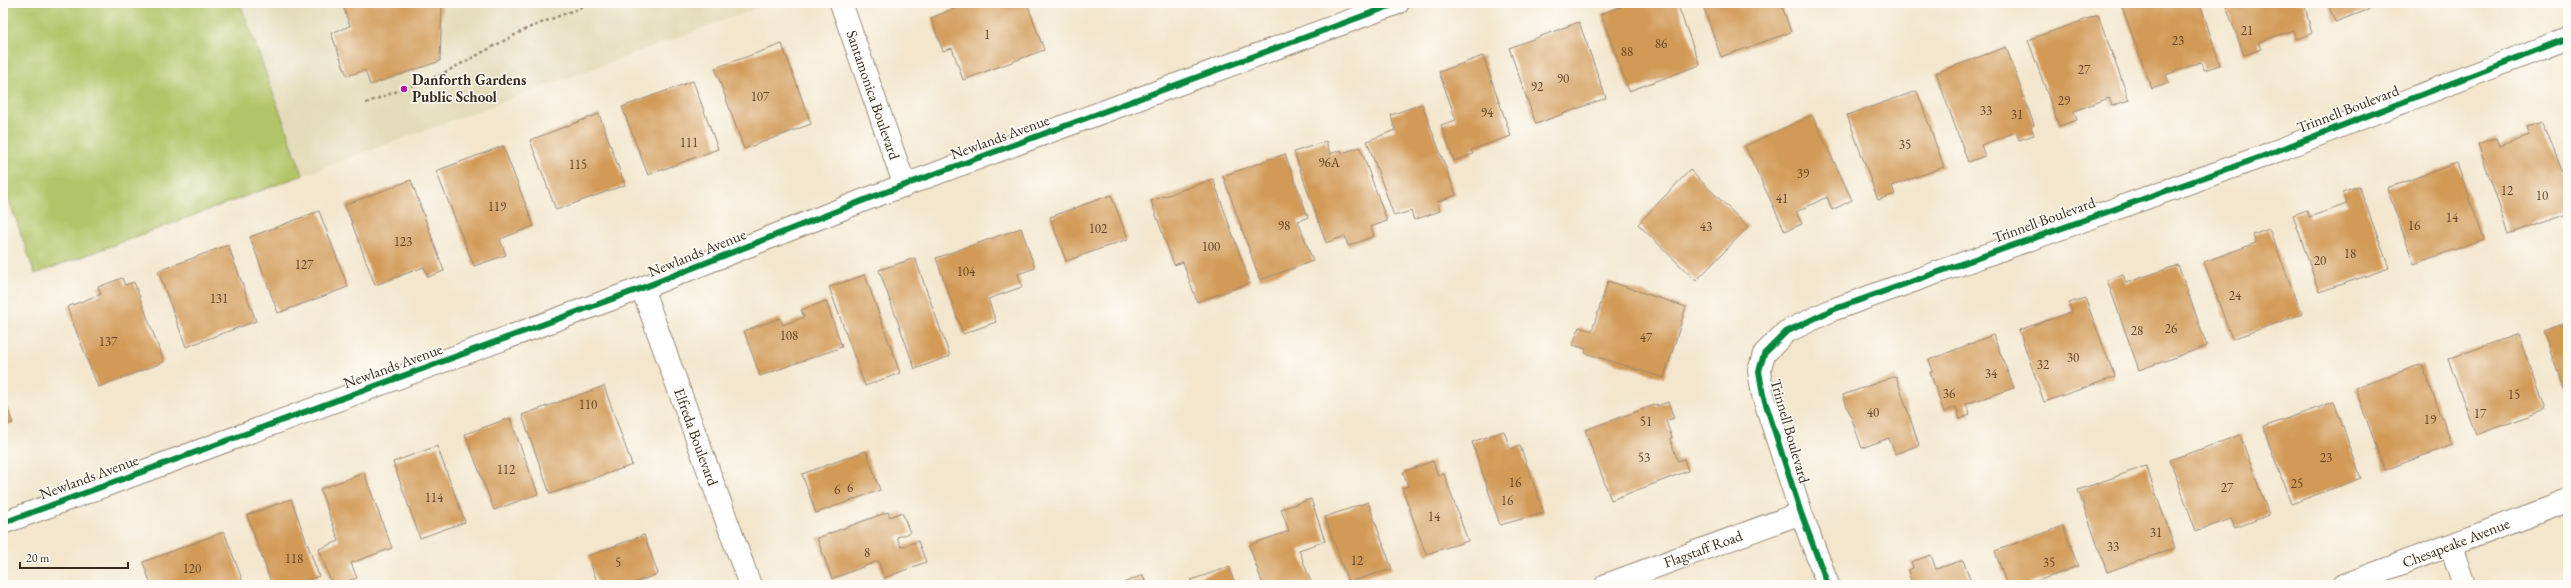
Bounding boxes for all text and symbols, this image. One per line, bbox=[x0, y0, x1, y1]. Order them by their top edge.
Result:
house number: 21 bbox=[2241, 22, 2253, 39]
house number: 1 bbox=[984, 26, 990, 43]
street label: Santamonica Boulevard bbox=[842, 28, 905, 162]
house number: 23 bbox=[2172, 32, 2184, 49]
house number: 86 bbox=[1655, 35, 1667, 52]
house number: 88 bbox=[1621, 43, 1633, 60]
house number: 27 bbox=[2078, 61, 2091, 78]
place label: Danforth Gardens Public School bbox=[412, 70, 526, 106]
house number: 90 bbox=[1557, 70, 1569, 87]
house number: 92 bbox=[1531, 78, 1544, 95]
street label: Trinnell Boulevard bbox=[2294, 80, 2402, 137]
marker: Danforth Gardens Public School bbox=[399, 84, 409, 94]
house number: 107 bbox=[751, 88, 770, 105]
house number: 29 bbox=[2058, 92, 2071, 109]
house number: 33 bbox=[1980, 102, 1992, 119]
house number: 94 bbox=[1481, 104, 1494, 121]
house number: 31 bbox=[2011, 106, 2023, 123]
street label: Newlands Avenue bbox=[948, 110, 1052, 163]
house number: 111 bbox=[680, 134, 698, 151]
house number: 35 bbox=[1899, 136, 1911, 153]
house number: 96A bbox=[1318, 154, 1341, 171]
house number: 115 bbox=[569, 156, 587, 173]
house number: 39 bbox=[1797, 165, 1810, 182]
house number: 12 bbox=[2501, 182, 2514, 199]
house number: 10 bbox=[2536, 187, 2548, 204]
house number: 41 bbox=[1776, 190, 1788, 207]
street label: Trinnell Boulevard bbox=[1990, 192, 2098, 247]
house number: 119 bbox=[488, 198, 507, 215]
house number: 14 bbox=[2446, 209, 2459, 226]
house number: 98 bbox=[1278, 217, 1290, 234]
house number: 16 bbox=[2408, 217, 2420, 234]
house number: 43 bbox=[1700, 218, 1712, 235]
house number: 102 bbox=[1089, 220, 1108, 237]
street label: Newlands Avenue bbox=[645, 224, 749, 281]
house number: 123 bbox=[394, 233, 412, 250]
house number: 100 bbox=[1202, 238, 1220, 255]
house number: 18 bbox=[2344, 245, 2356, 262]
house number: 20 bbox=[2314, 252, 2326, 269]
house number: 127 bbox=[295, 256, 314, 273]
house number: 104 bbox=[957, 263, 976, 280]
house number: 24 bbox=[2229, 287, 2242, 304]
house number: 131 bbox=[210, 290, 228, 307]
house number: 26 bbox=[2165, 320, 2177, 337]
house number: 28 bbox=[2131, 322, 2143, 339]
house number: 108 bbox=[780, 327, 798, 344]
house number: 47 bbox=[1640, 329, 1653, 346]
house number: 137 bbox=[99, 333, 118, 350]
street label: Newlands Avenue bbox=[341, 339, 445, 392]
house number: 30 bbox=[2067, 349, 2079, 366]
house number: 32 bbox=[2037, 356, 2050, 373]
house number: 34 bbox=[1985, 365, 1998, 382]
street label: Trinnell Boulevard bbox=[1767, 377, 1815, 486]
street label: Elfreda Boulevard bbox=[670, 385, 723, 489]
house number: 36 bbox=[1943, 385, 1955, 402]
house number: 15 bbox=[2508, 386, 2520, 403]
house number: 110 bbox=[579, 396, 597, 413]
house number: 40 bbox=[1867, 404, 1879, 421]
house number: 17 bbox=[2474, 405, 2487, 422]
house number: 19 bbox=[2424, 411, 2437, 428]
house number: 51 bbox=[1640, 413, 1652, 430]
house number: 53 bbox=[1638, 449, 1650, 466]
house number: 23 bbox=[2320, 449, 2332, 466]
street label: Newlands Avenue bbox=[37, 450, 141, 503]
house number: 112 bbox=[497, 461, 516, 478]
house number: 16 bbox=[1509, 474, 1521, 491]
house number: 25 bbox=[2291, 475, 2303, 492]
house number: 6 bbox=[847, 479, 853, 496]
house number: 27 bbox=[2221, 479, 2234, 496]
house number: 6 bbox=[834, 481, 840, 498]
house number: 114 bbox=[425, 489, 444, 506]
house number: 16 bbox=[1501, 492, 1513, 509]
house number: 14 bbox=[1428, 508, 1441, 525]
street label: Chesapeake Avenue bbox=[2399, 513, 2512, 572]
house number: 31 bbox=[2150, 524, 2162, 541]
street label: Flagstaff Road bbox=[1661, 525, 1745, 572]
house number: 33 bbox=[2107, 538, 2119, 555]
scale bar bbox=[20, 544, 128, 570]
house number: 8 bbox=[864, 544, 870, 561]
text: 20 m bbox=[26, 550, 50, 566]
house number: 118 bbox=[285, 550, 303, 567]
house number: 12 bbox=[1351, 552, 1364, 569]
house number: 5 bbox=[615, 554, 621, 571]
house number: 35 bbox=[2043, 554, 2055, 571]
house number: 120 bbox=[183, 560, 201, 577]

